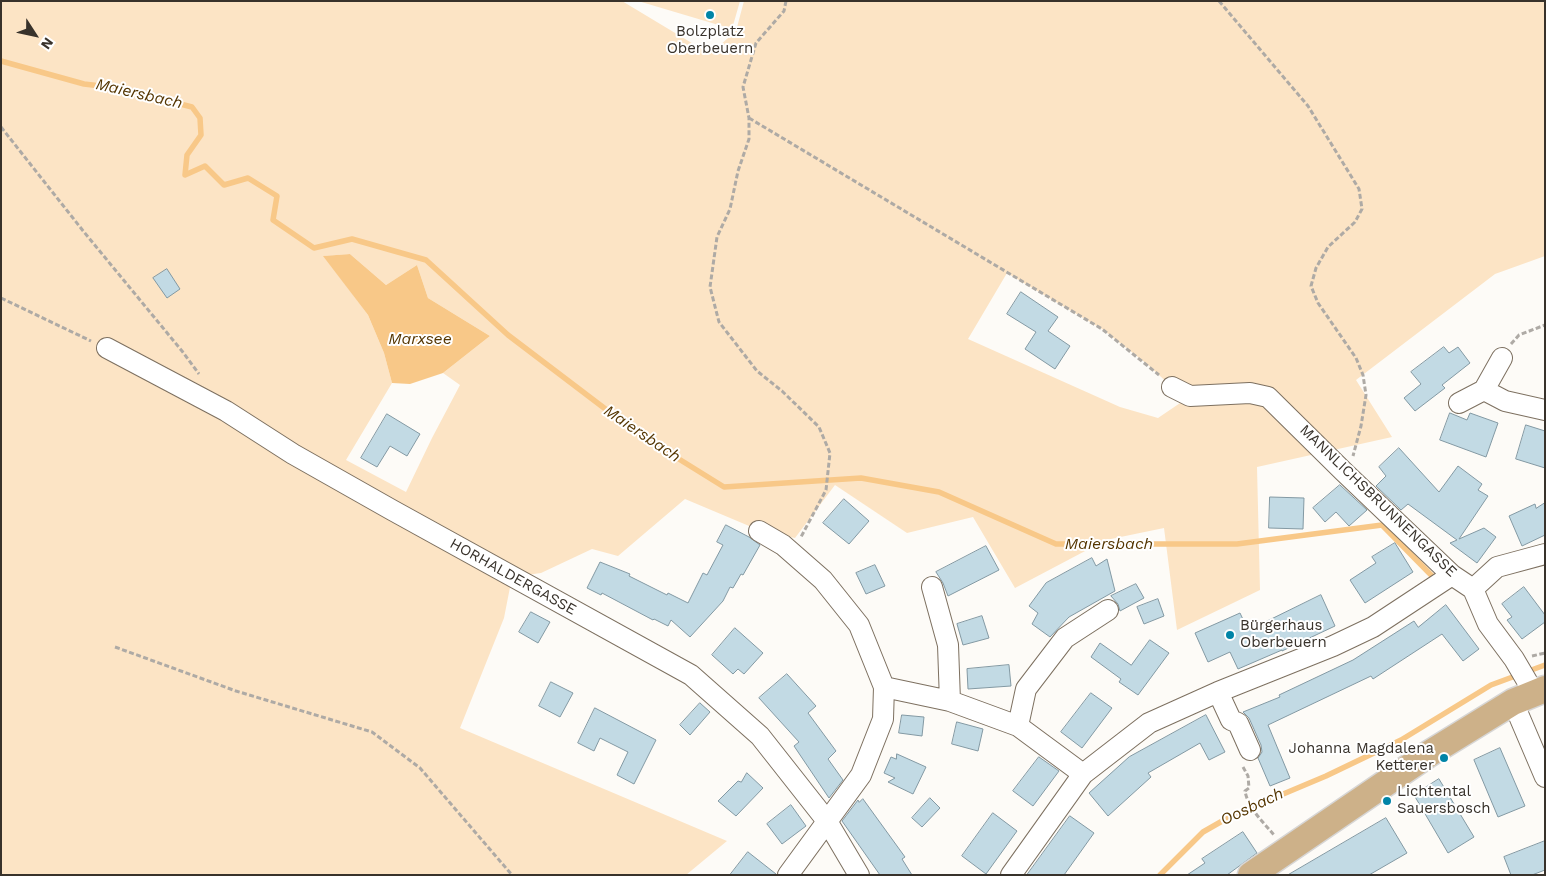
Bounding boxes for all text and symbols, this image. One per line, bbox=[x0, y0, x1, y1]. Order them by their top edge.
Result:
marker: Bolzplatz Oberbeuern bbox=[704, 9, 716, 21]
north arrow bbox=[10, 10, 60, 60]
place label: Bolzplatz Oberbeuern bbox=[667, 23, 753, 58]
text: N bbox=[38, 35, 57, 52]
water label: Maiersbach bbox=[94, 75, 184, 113]
water label: Marxsee bbox=[388, 329, 452, 349]
water label: Maiersbach bbox=[600, 401, 684, 467]
street label: MANNLICHSBRUNNENGASSE bbox=[1296, 421, 1460, 581]
water label: Maiersbach bbox=[1065, 534, 1153, 554]
street label: HORHALDERGASSE bbox=[447, 535, 579, 619]
place label: Bürgerhaus Oberbeuern bbox=[1240, 617, 1327, 652]
marker: Bürgerhaus Oberbeuern bbox=[1224, 629, 1236, 641]
place label: Johanna Magdalena Ketterer bbox=[1289, 740, 1434, 775]
marker: Johanna Magdalena Ketterer bbox=[1438, 752, 1450, 764]
place label: Lichtental Sauersbosch bbox=[1397, 783, 1491, 818]
water label: Oosbach bbox=[1217, 784, 1287, 830]
marker: Lichtental Sauersbosch bbox=[1381, 795, 1393, 807]

